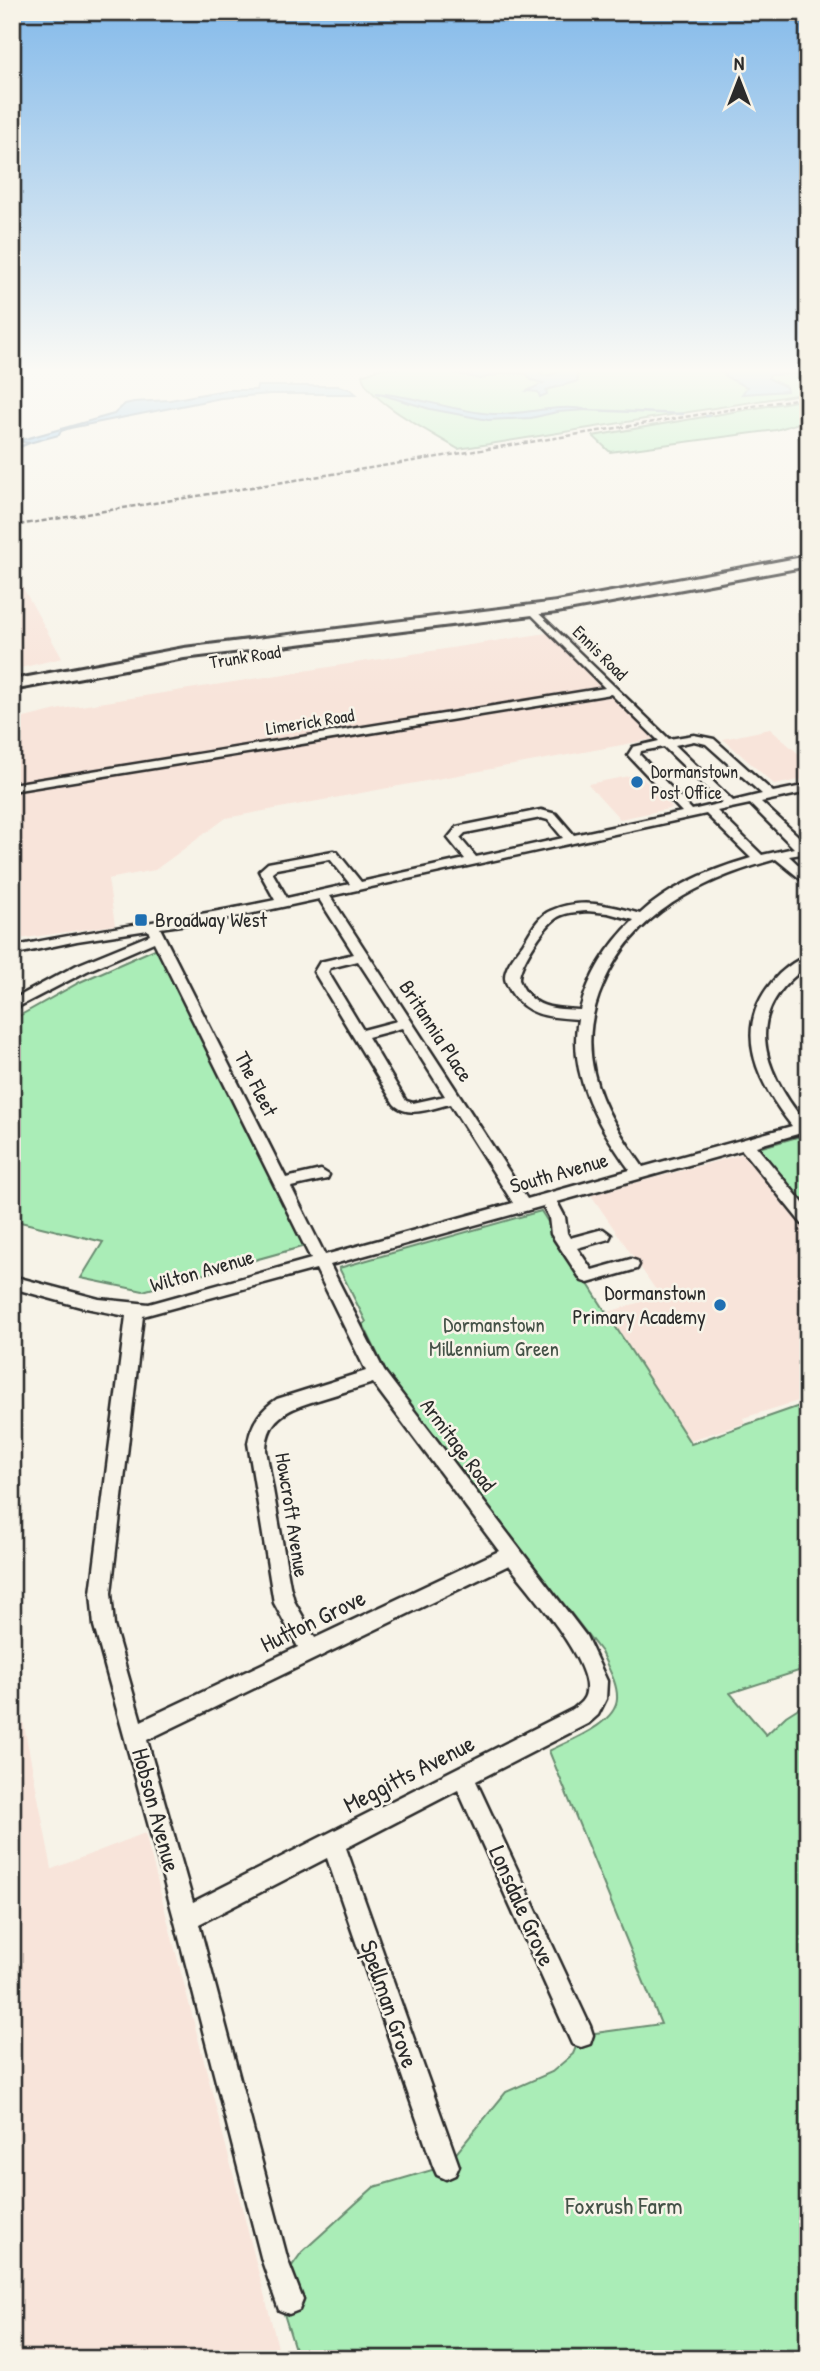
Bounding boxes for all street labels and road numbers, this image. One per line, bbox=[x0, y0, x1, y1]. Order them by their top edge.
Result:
street label: Ennis Road bbox=[567, 619, 634, 686]
street label: Trunk Road bbox=[208, 639, 282, 674]
street label: Limerick Road bbox=[264, 702, 356, 741]
street label: Britannia Place bbox=[393, 974, 480, 1087]
street label: The Fleet bbox=[228, 1046, 285, 1122]
street label: South Avenue bbox=[506, 1145, 611, 1200]
street label: Wilton Avenue bbox=[147, 1242, 257, 1299]
street label: Armitage Road bbox=[414, 1392, 503, 1497]
street label: Howcroft Avenue bbox=[268, 1451, 317, 1579]
street label: Hutton Grove bbox=[255, 1581, 371, 1659]
street label: Meggitts Avenue bbox=[338, 1726, 480, 1820]
street label: Hobson Avenue bbox=[125, 1744, 189, 1876]
street label: Lonsdale Grove bbox=[482, 1840, 564, 1971]
street label: Spellman Grove bbox=[353, 1936, 427, 2072]

